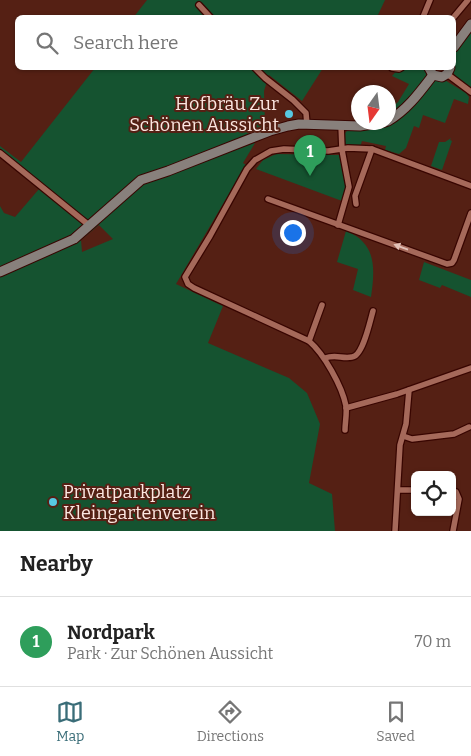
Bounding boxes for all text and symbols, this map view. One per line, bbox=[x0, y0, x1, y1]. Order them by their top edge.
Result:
search box bbox=[15, 15, 456, 70]
icon: search bbox=[33, 29, 61, 57]
text: Search here bbox=[73, 31, 178, 54]
north arrow bbox=[351, 85, 396, 130]
place label: Hofbräu Zur Schönen Aussicht bbox=[129, 93, 279, 136]
marker: Hofbräu Zur Schönen Aussicht bbox=[283, 108, 295, 120]
pin: 1 bbox=[294, 135, 326, 176]
your location bbox=[280, 220, 306, 246]
one-way arrow bbox=[394, 243, 409, 250]
map controls bbox=[411, 471, 456, 516]
button: locate bbox=[411, 471, 456, 516]
place label: Privatparkplatz Kleingartenverein bbox=[63, 481, 216, 524]
marker: Privatparkplatz Kleingartenverein bbox=[47, 496, 59, 508]
text: Nearby bbox=[20, 551, 93, 577]
text: Nordpark bbox=[67, 621, 155, 644]
text: 1 bbox=[33, 632, 39, 651]
text: 70 m bbox=[415, 632, 451, 651]
text: Park · Zur Schönen Aussicht bbox=[67, 644, 273, 663]
tab: Map bbox=[56, 698, 84, 745]
tab: Directions bbox=[197, 698, 264, 745]
tab: Saved bbox=[376, 698, 415, 745]

